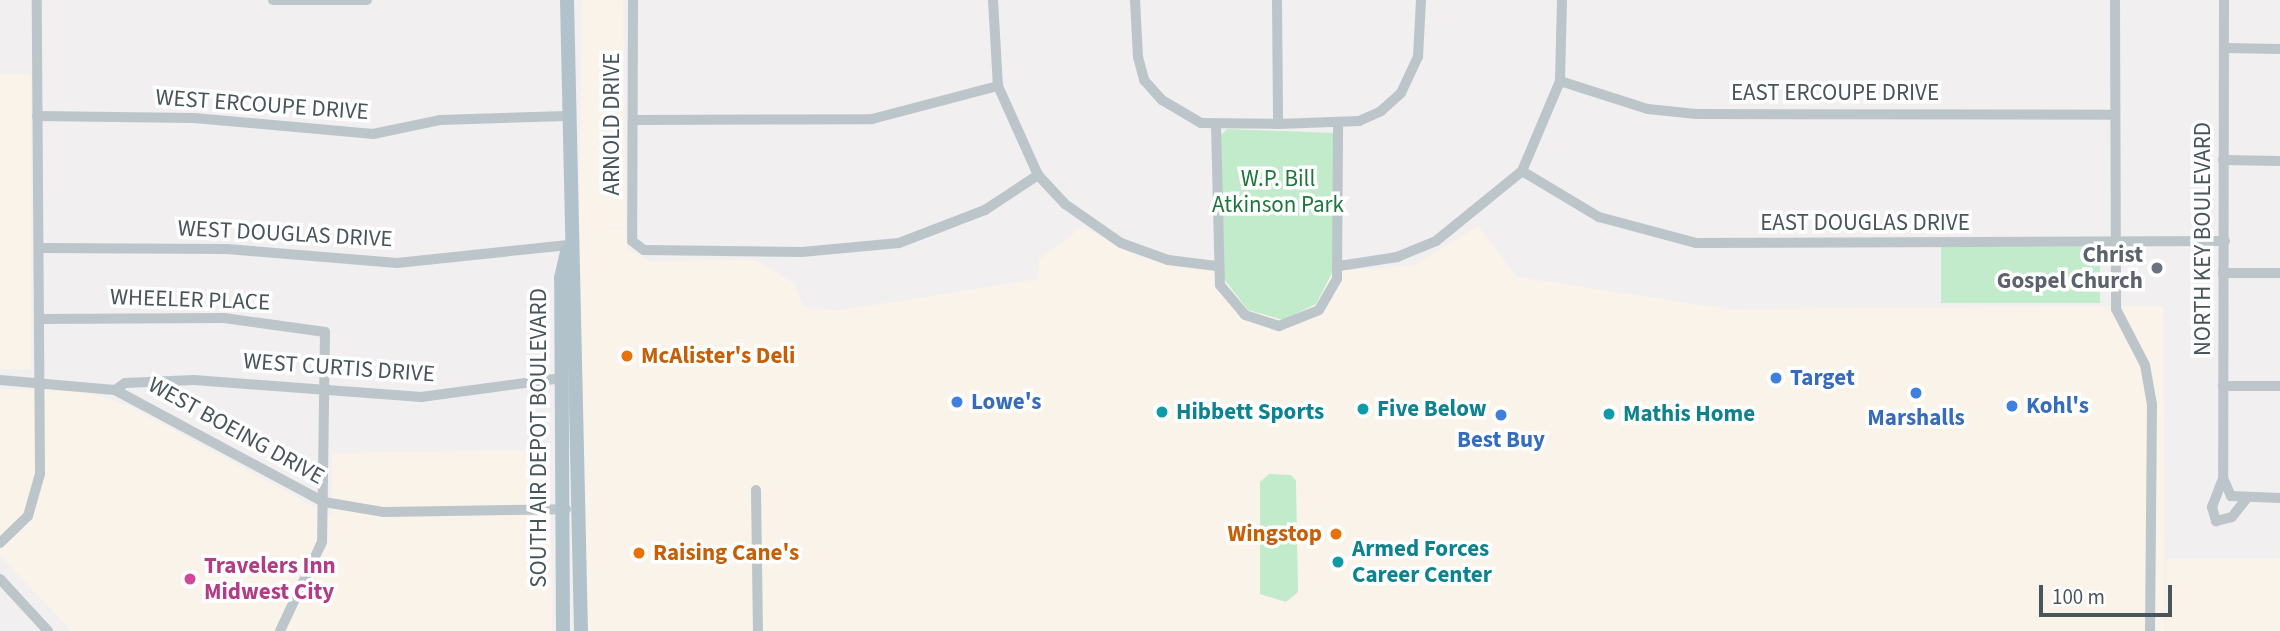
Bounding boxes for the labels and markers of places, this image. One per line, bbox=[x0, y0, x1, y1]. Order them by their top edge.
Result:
place label: Christ Gospel Church bbox=[1997, 241, 2143, 295]
marker: Christ Gospel Church bbox=[2149, 260, 2165, 276]
place label: McAlister's Deli bbox=[641, 342, 795, 370]
marker: McAlister's Deli bbox=[619, 348, 635, 364]
place label: Target bbox=[1790, 364, 1855, 392]
marker: Target bbox=[1768, 370, 1784, 386]
marker: Marshalls bbox=[1908, 385, 1924, 401]
place label: Lowe's bbox=[971, 388, 1041, 416]
place label: Kohl's bbox=[2026, 392, 2089, 420]
marker: Lowe's bbox=[949, 394, 965, 410]
place label: Five Below bbox=[1377, 395, 1487, 423]
place label: Hibbett Sports bbox=[1176, 398, 1324, 426]
marker: Kohl's bbox=[2004, 398, 2020, 414]
place label: Mathis Home bbox=[1623, 400, 1755, 428]
marker: Five Below bbox=[1355, 401, 1371, 417]
marker: Hibbett Sports bbox=[1154, 404, 1170, 420]
place label: Marshalls bbox=[1867, 404, 1965, 432]
marker: Mathis Home bbox=[1601, 406, 1617, 422]
marker: Best Buy bbox=[1493, 407, 1509, 423]
place label: Best Buy bbox=[1457, 426, 1545, 454]
place label: Wingstop bbox=[1227, 520, 1322, 548]
marker: Wingstop bbox=[1328, 526, 1344, 542]
place label: Armed Forces Career Center bbox=[1352, 535, 1492, 589]
place label: Raising Cane's bbox=[653, 539, 799, 567]
marker: Raising Cane's bbox=[631, 545, 647, 561]
place label: Travelers Inn Midwest City bbox=[204, 552, 336, 606]
marker: Armed Forces Career Center bbox=[1330, 554, 1346, 570]
marker: Travelers Inn Midwest City bbox=[182, 571, 198, 587]

